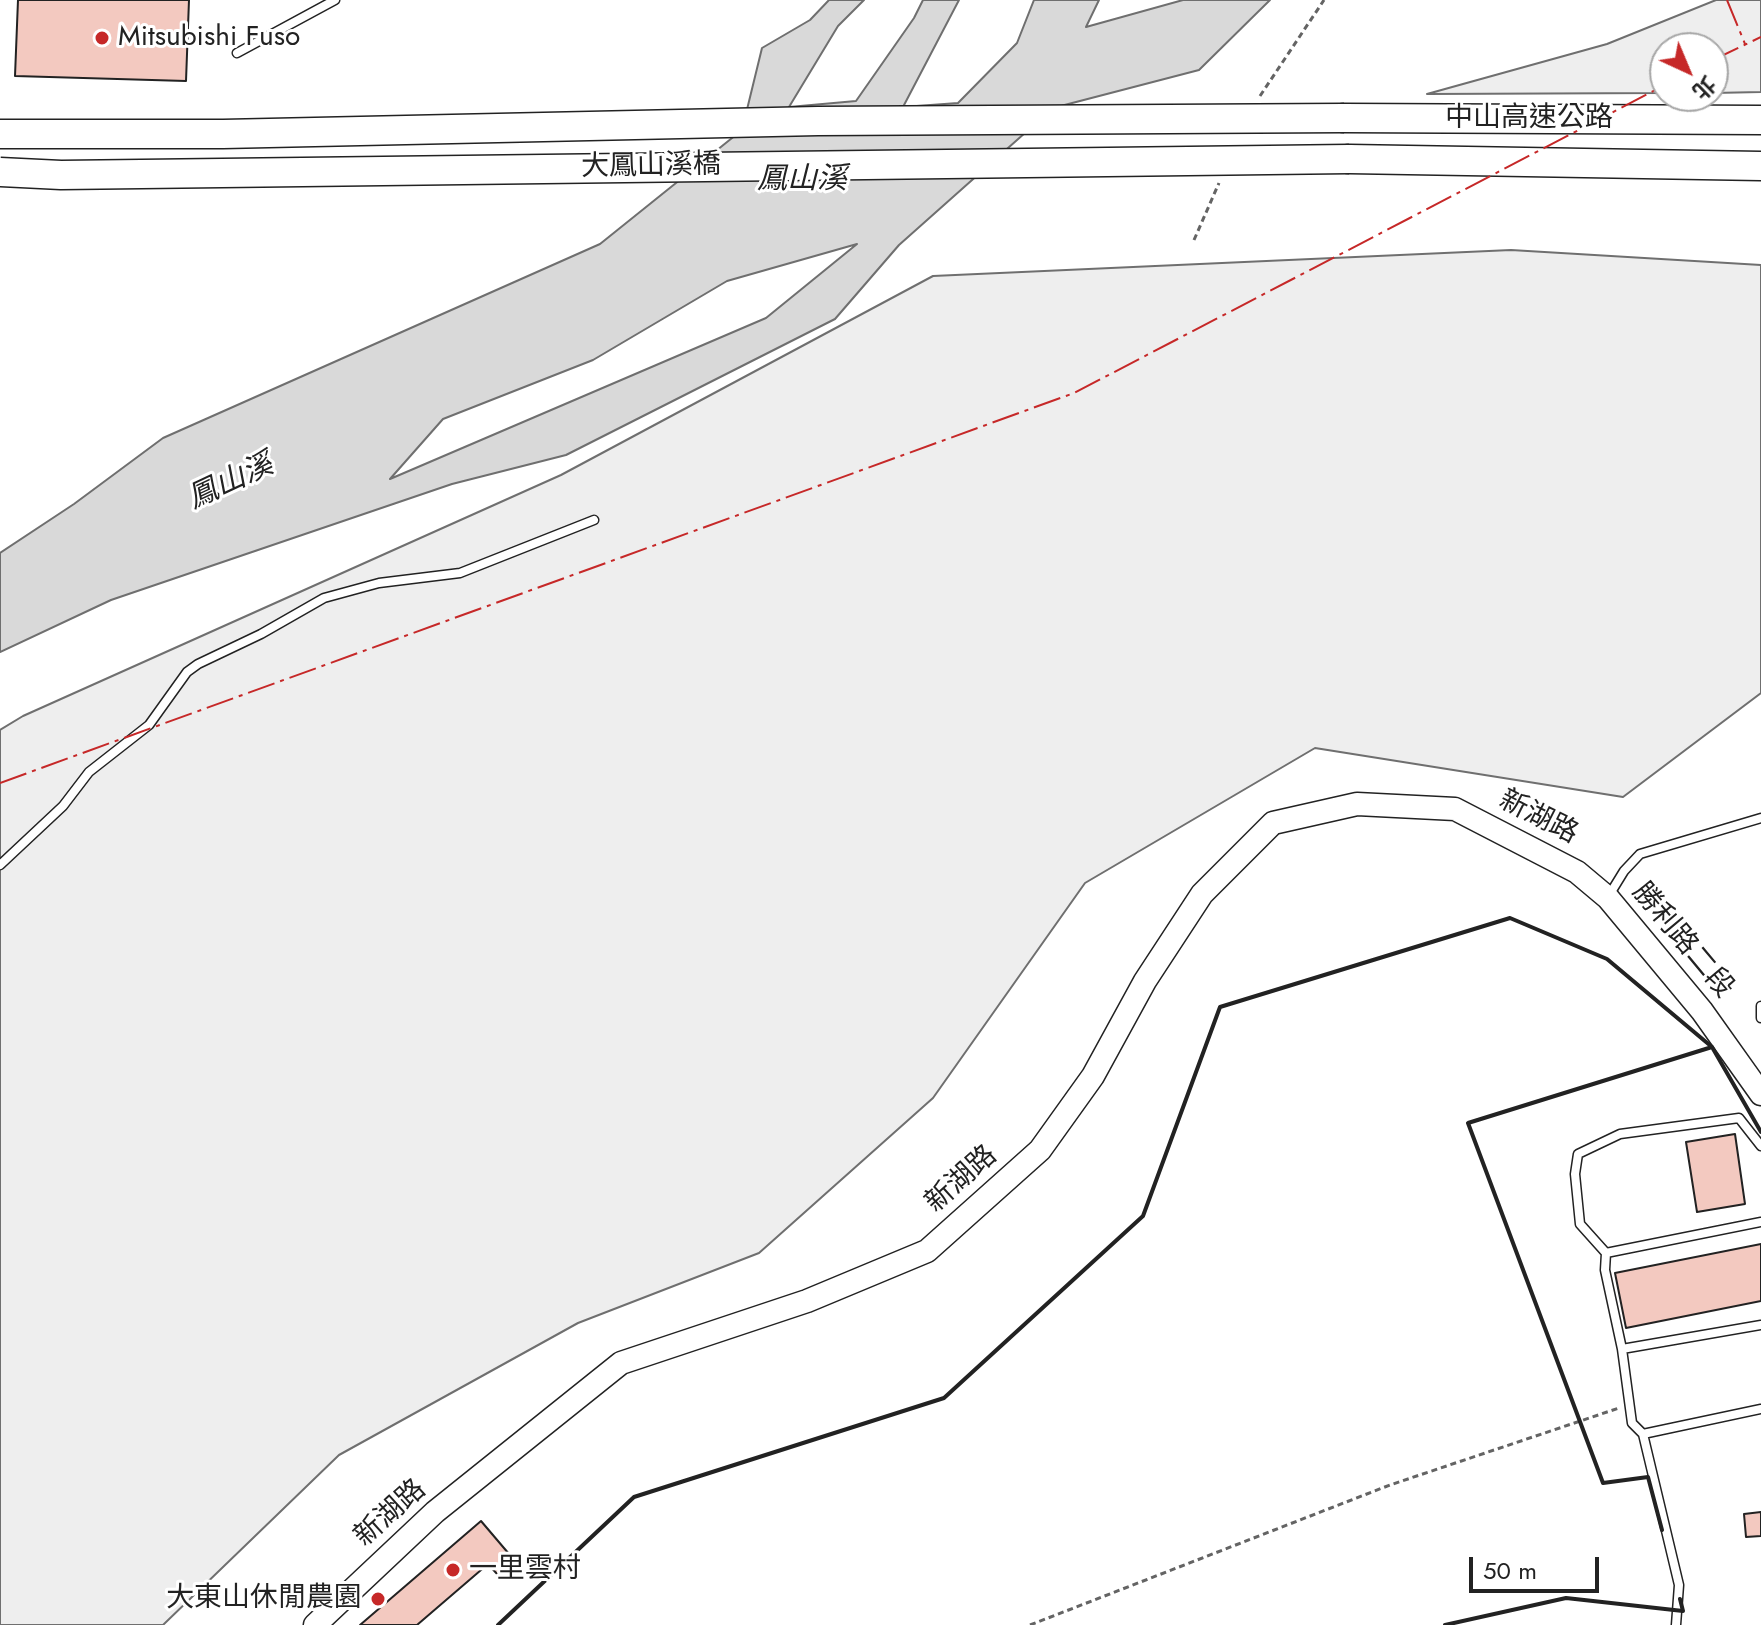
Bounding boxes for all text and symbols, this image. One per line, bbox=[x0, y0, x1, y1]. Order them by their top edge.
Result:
place label: Mitsubishi Fuso bbox=[118, 21, 300, 55]
marker: Mitsubishi Fuso bbox=[93, 29, 111, 47]
north arrow bbox=[1649, 32, 1729, 112]
text: 北 bbox=[1685, 69, 1723, 107]
street label: 中山高速公路 bbox=[1445, 102, 1613, 136]
street label: 大鳳山溪橋 bbox=[581, 149, 721, 185]
water label: 鳳山溪 bbox=[757, 163, 847, 199]
water label: 鳳山溪 bbox=[183, 448, 279, 518]
street label: 新湖路 bbox=[1493, 784, 1583, 852]
street label: 勝利路二段 bbox=[1624, 877, 1740, 1005]
street label: 新湖路 bbox=[920, 1139, 1004, 1221]
street label: 新湖路 bbox=[349, 1473, 433, 1555]
scale bar bbox=[1473, 1541, 1603, 1591]
place label: 一里雲村 bbox=[469, 1553, 581, 1587]
text: 50 m bbox=[1483, 1553, 1537, 1588]
marker: 一里雲村 bbox=[444, 1561, 462, 1579]
place label: 大東山休閒農園 bbox=[166, 1582, 362, 1616]
marker: 大東山休閒農園 bbox=[369, 1590, 387, 1608]

